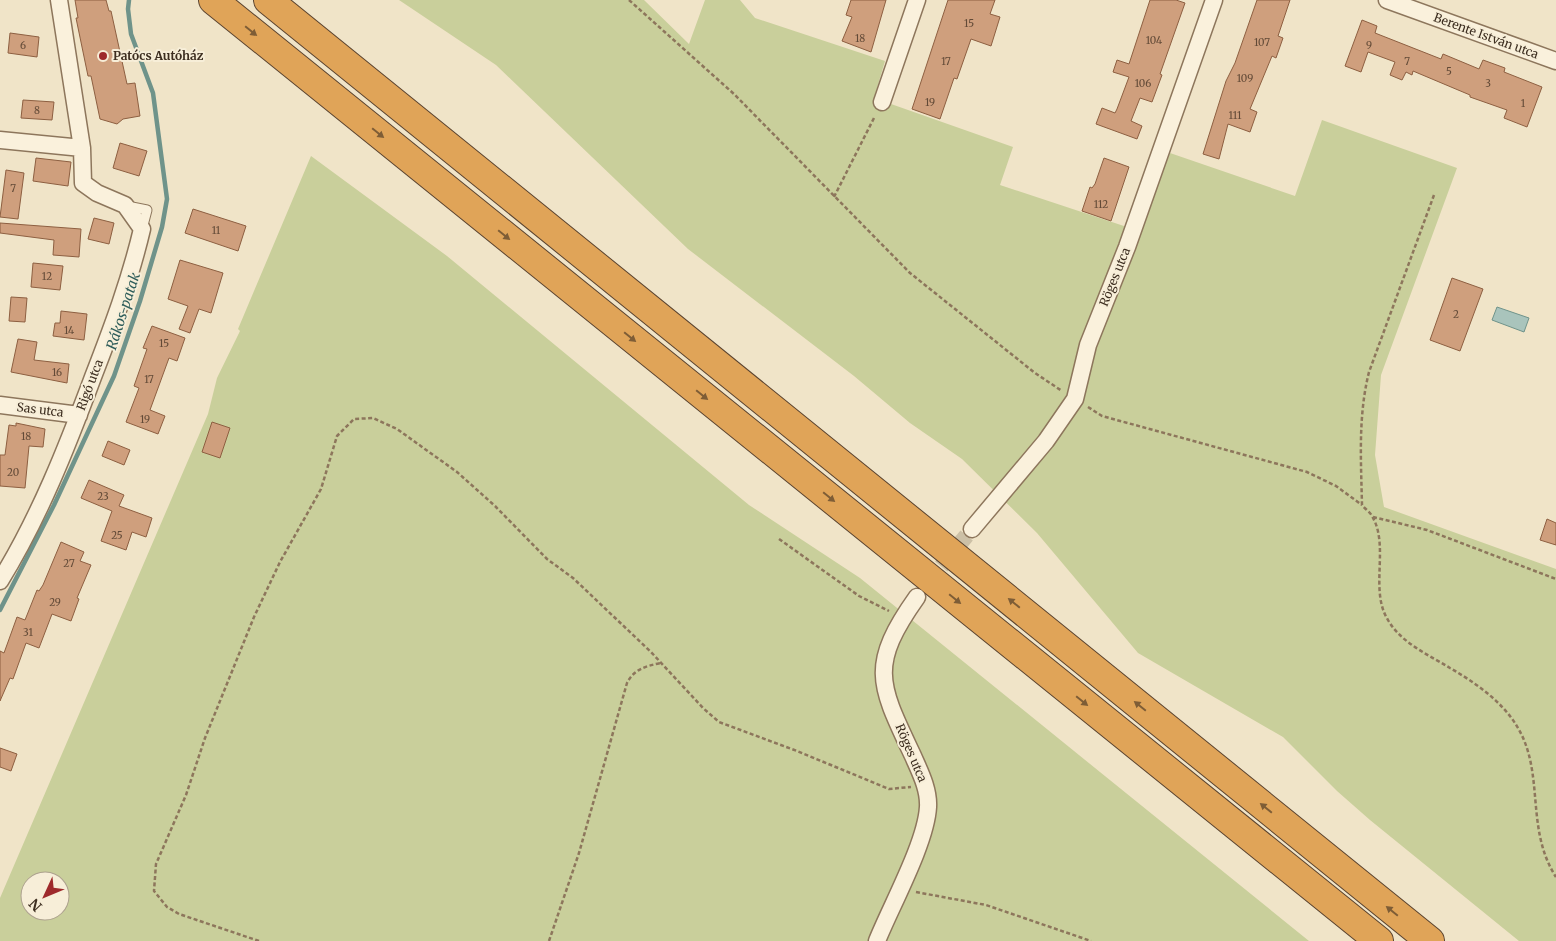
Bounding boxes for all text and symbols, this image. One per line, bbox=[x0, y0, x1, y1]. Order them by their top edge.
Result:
street label: Berente István utca bbox=[1432, 10, 1541, 62]
house number: 15 bbox=[964, 17, 974, 30]
one-way arrow bbox=[244, 25, 257, 36]
house number: 18 bbox=[855, 32, 865, 45]
house number: 104 bbox=[1146, 34, 1162, 47]
house number: 107 bbox=[1254, 36, 1270, 49]
house number: 6 bbox=[20, 39, 26, 52]
house number: 9 bbox=[1366, 39, 1372, 52]
place label: Patócs Autóház bbox=[113, 48, 204, 63]
marker: Patócs Autóház bbox=[97, 50, 109, 62]
house number: 17 bbox=[941, 55, 951, 68]
house number: 7 bbox=[1404, 55, 1410, 68]
house number: 5 bbox=[1446, 65, 1452, 78]
house number: 109 bbox=[1237, 72, 1253, 85]
house number: 106 bbox=[1135, 77, 1151, 90]
house number: 3 bbox=[1485, 77, 1491, 90]
house number: 19 bbox=[925, 96, 935, 109]
house number: 1 bbox=[1521, 97, 1526, 110]
house number: 8 bbox=[34, 104, 40, 117]
house number: 111 bbox=[1229, 109, 1242, 122]
one-way arrow bbox=[371, 127, 384, 138]
house number: 7 bbox=[10, 182, 16, 195]
house number: 112 bbox=[1094, 198, 1108, 211]
house number: 11 bbox=[212, 224, 221, 237]
one-way arrow bbox=[497, 229, 510, 240]
street label: Röges utca bbox=[1096, 245, 1133, 308]
house number: 12 bbox=[42, 270, 52, 283]
water label: Rákos-patak bbox=[102, 270, 144, 352]
house number: 2 bbox=[1453, 308, 1459, 321]
house number: 14 bbox=[64, 324, 74, 337]
one-way arrow bbox=[624, 331, 637, 342]
house number: 15 bbox=[159, 337, 169, 350]
street label: Rigó utca bbox=[73, 357, 106, 412]
house number: 16 bbox=[52, 366, 62, 379]
house number: 17 bbox=[144, 373, 154, 386]
one-way arrow bbox=[696, 390, 709, 401]
street label: Sas utca bbox=[16, 399, 65, 420]
house number: 19 bbox=[140, 413, 150, 426]
house number: 18 bbox=[21, 430, 31, 443]
house number: 20 bbox=[7, 466, 19, 479]
house number: 23 bbox=[97, 490, 109, 503]
one-way arrow bbox=[822, 492, 835, 503]
house number: 25 bbox=[111, 529, 123, 542]
house number: 27 bbox=[63, 557, 75, 570]
one-way arrow bbox=[948, 594, 961, 605]
house number: 29 bbox=[49, 596, 61, 609]
one-way arrow bbox=[1008, 598, 1021, 609]
house number: 31 bbox=[23, 626, 33, 639]
one-way arrow bbox=[1075, 696, 1088, 707]
one-way arrow bbox=[1134, 700, 1147, 711]
street label: Röges utca bbox=[892, 721, 931, 785]
one-way arrow bbox=[1260, 803, 1273, 814]
north arrow bbox=[20, 871, 70, 921]
text: N bbox=[25, 895, 46, 915]
one-way arrow bbox=[1386, 905, 1399, 916]

